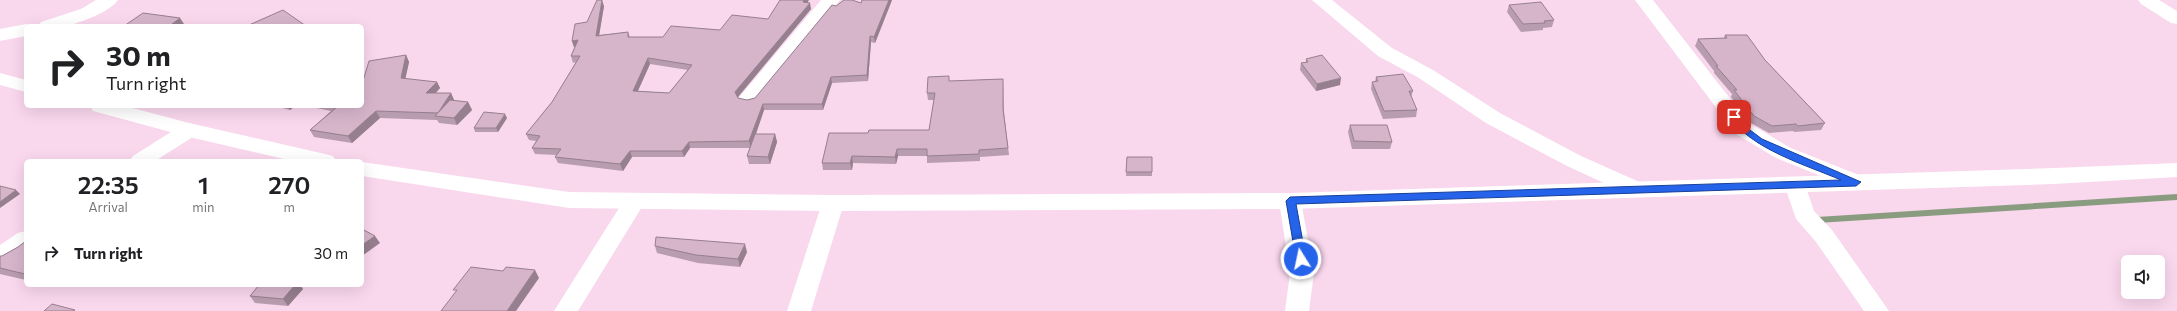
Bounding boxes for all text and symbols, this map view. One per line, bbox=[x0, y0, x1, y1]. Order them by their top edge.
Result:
text: 30 m bbox=[106, 38, 171, 72]
icon: right bbox=[40, 40, 92, 92]
text: Turn right bbox=[106, 72, 186, 94]
pin bbox=[1717, 100, 1751, 134]
icon: arrive bbox=[1723, 106, 1745, 128]
text: 22:35 bbox=[78, 170, 139, 199]
text: 1 bbox=[198, 170, 209, 199]
text: 270 bbox=[268, 170, 310, 199]
text: Arrival bbox=[89, 199, 128, 215]
text: min bbox=[192, 199, 214, 215]
text: m bbox=[284, 199, 295, 215]
position arrow bbox=[1280, 238, 1322, 280]
icon: right bbox=[40, 242, 62, 264]
text: Turn right bbox=[74, 244, 143, 262]
text: 30 m bbox=[314, 244, 348, 262]
map controls bbox=[2121, 255, 2165, 299]
button: sound bbox=[2121, 255, 2165, 299]

